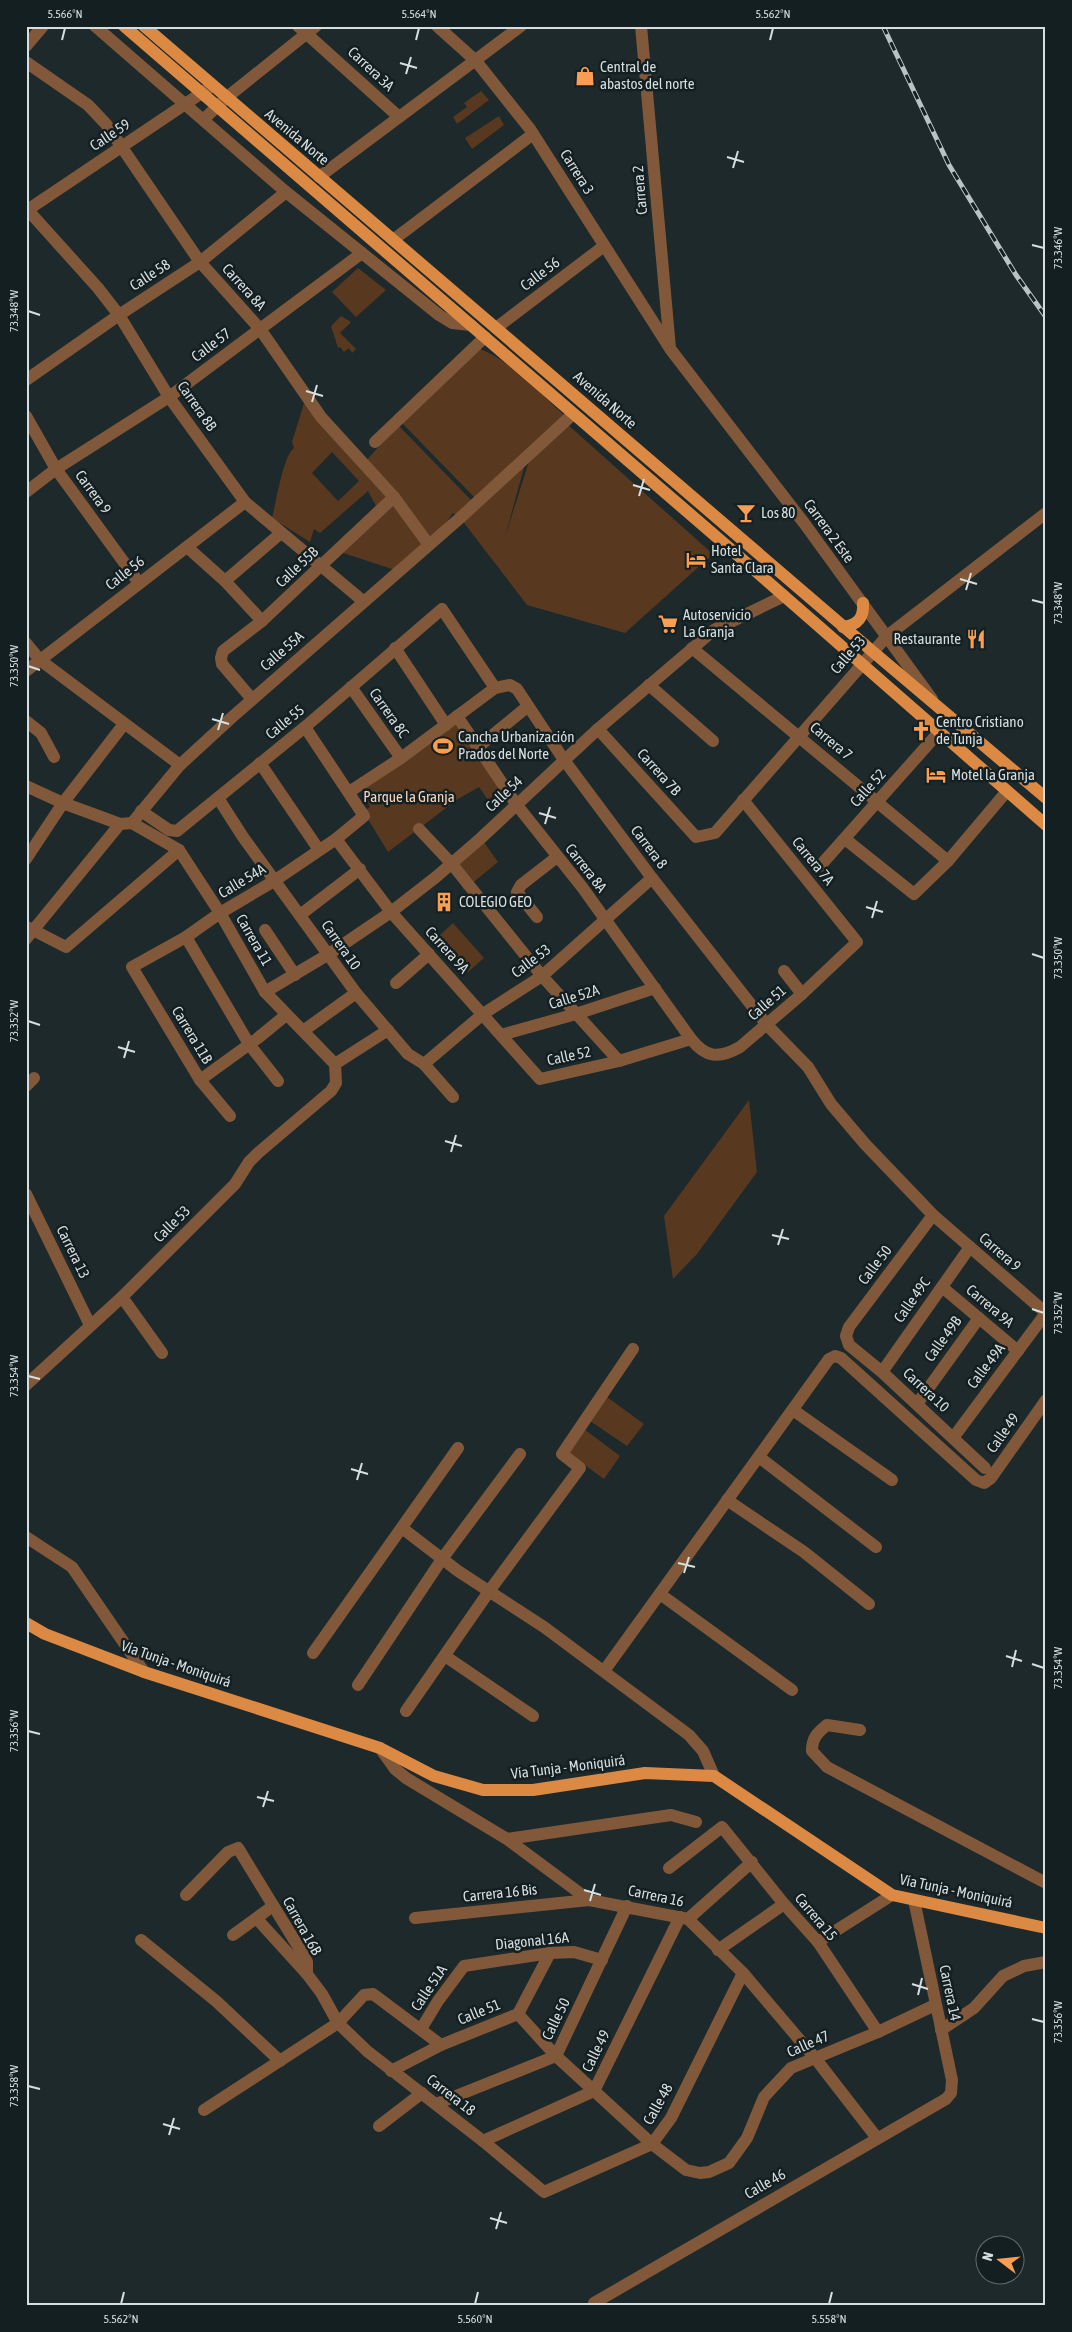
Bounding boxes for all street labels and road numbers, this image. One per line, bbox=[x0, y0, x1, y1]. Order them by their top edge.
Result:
street label: Carrera 3A bbox=[345, 43, 398, 95]
street label: Avenida Norte bbox=[262, 105, 333, 168]
street label: Calle 59 bbox=[87, 115, 133, 154]
street label: Carrera 3 bbox=[557, 146, 598, 197]
street label: Carrera 2 bbox=[629, 165, 650, 215]
street label: Calle 56 bbox=[517, 253, 563, 294]
street label: Calle 58 bbox=[126, 255, 173, 294]
street label: Carrera 8A bbox=[219, 260, 270, 314]
street label: Calle 57 bbox=[188, 324, 234, 365]
street label: Avenida Norte bbox=[570, 368, 641, 432]
street label: Carrera 8B bbox=[174, 378, 221, 434]
street label: Carrera 9 bbox=[72, 467, 115, 517]
street label: Carrera 2 Este bbox=[801, 496, 858, 566]
street label: Calle 55B bbox=[272, 543, 321, 590]
street label: Calle 56 bbox=[102, 552, 147, 593]
street label: Calle 55A bbox=[257, 627, 307, 674]
street label: Calle 53 bbox=[827, 632, 869, 677]
street label: Carrera 8C bbox=[366, 685, 413, 741]
street label: Calle 55 bbox=[262, 701, 307, 742]
street label: Carrera 7 bbox=[807, 718, 856, 763]
street label: Carrera 7B bbox=[634, 745, 685, 798]
street label: Calle 52 bbox=[846, 765, 889, 810]
street label: Calle 54 bbox=[482, 772, 526, 815]
street label: Carrera 8 bbox=[628, 822, 671, 872]
street label: Carrera 7A bbox=[789, 833, 838, 889]
street label: Carrera 8A bbox=[562, 840, 611, 896]
street label: Calle 54A bbox=[215, 860, 269, 901]
street label: Carrera 11 bbox=[233, 911, 276, 969]
street label: Carrera 10 bbox=[318, 917, 365, 973]
street label: Carrera 9A bbox=[422, 923, 473, 977]
street label: Calle 53 bbox=[508, 940, 554, 981]
street label: Calle 52A bbox=[547, 981, 602, 1012]
street label: Calle 51 bbox=[744, 982, 789, 1024]
street label: Carrera 11B bbox=[169, 1003, 216, 1066]
street label: Calle 52 bbox=[545, 1043, 592, 1068]
street label: Calle 53 bbox=[150, 1202, 193, 1245]
street label: Carrera 13 bbox=[53, 1223, 94, 1281]
street label: Carrera 9 bbox=[976, 1229, 1025, 1274]
street label: Calle 50 bbox=[854, 1242, 895, 1288]
street label: Calle 49C bbox=[890, 1274, 933, 1326]
street label: Carrera 9A bbox=[963, 1281, 1018, 1331]
street label: Calle 49B bbox=[921, 1313, 965, 1365]
street label: Calle 49A bbox=[963, 1339, 1008, 1392]
street label: Carrera 10 bbox=[900, 1364, 953, 1415]
street label: Calle 49 bbox=[983, 1410, 1022, 1456]
street label: Vía Tunja - Moniquirá bbox=[119, 1637, 233, 1690]
street label: Vía Tunja - Moniquirá bbox=[510, 1751, 626, 1782]
street label: Vía Tunja - Moniquirá bbox=[898, 1870, 1014, 1911]
street label: Carrera 16 Bis bbox=[462, 1880, 538, 1905]
street label: Carrera 16 bbox=[627, 1881, 686, 1910]
street label: Carrera 15 bbox=[792, 1890, 841, 1944]
street label: Carrera 16B bbox=[280, 1894, 325, 1958]
street label: Diagonal 16A bbox=[494, 1928, 570, 1953]
street label: Calle 51A bbox=[407, 1961, 450, 2014]
street label: Carrera 14 bbox=[936, 1963, 965, 2022]
street label: Calle 51 bbox=[455, 1995, 503, 2028]
street label: Calle 50 bbox=[538, 1995, 573, 2043]
street label: Calle 49 bbox=[578, 2027, 613, 2075]
street label: Calle 47 bbox=[784, 2027, 832, 2060]
street label: Carrera 18 bbox=[424, 2070, 479, 2119]
street label: Calle 48 bbox=[639, 2080, 676, 2127]
street label: Calle 46 bbox=[741, 2165, 788, 2202]

